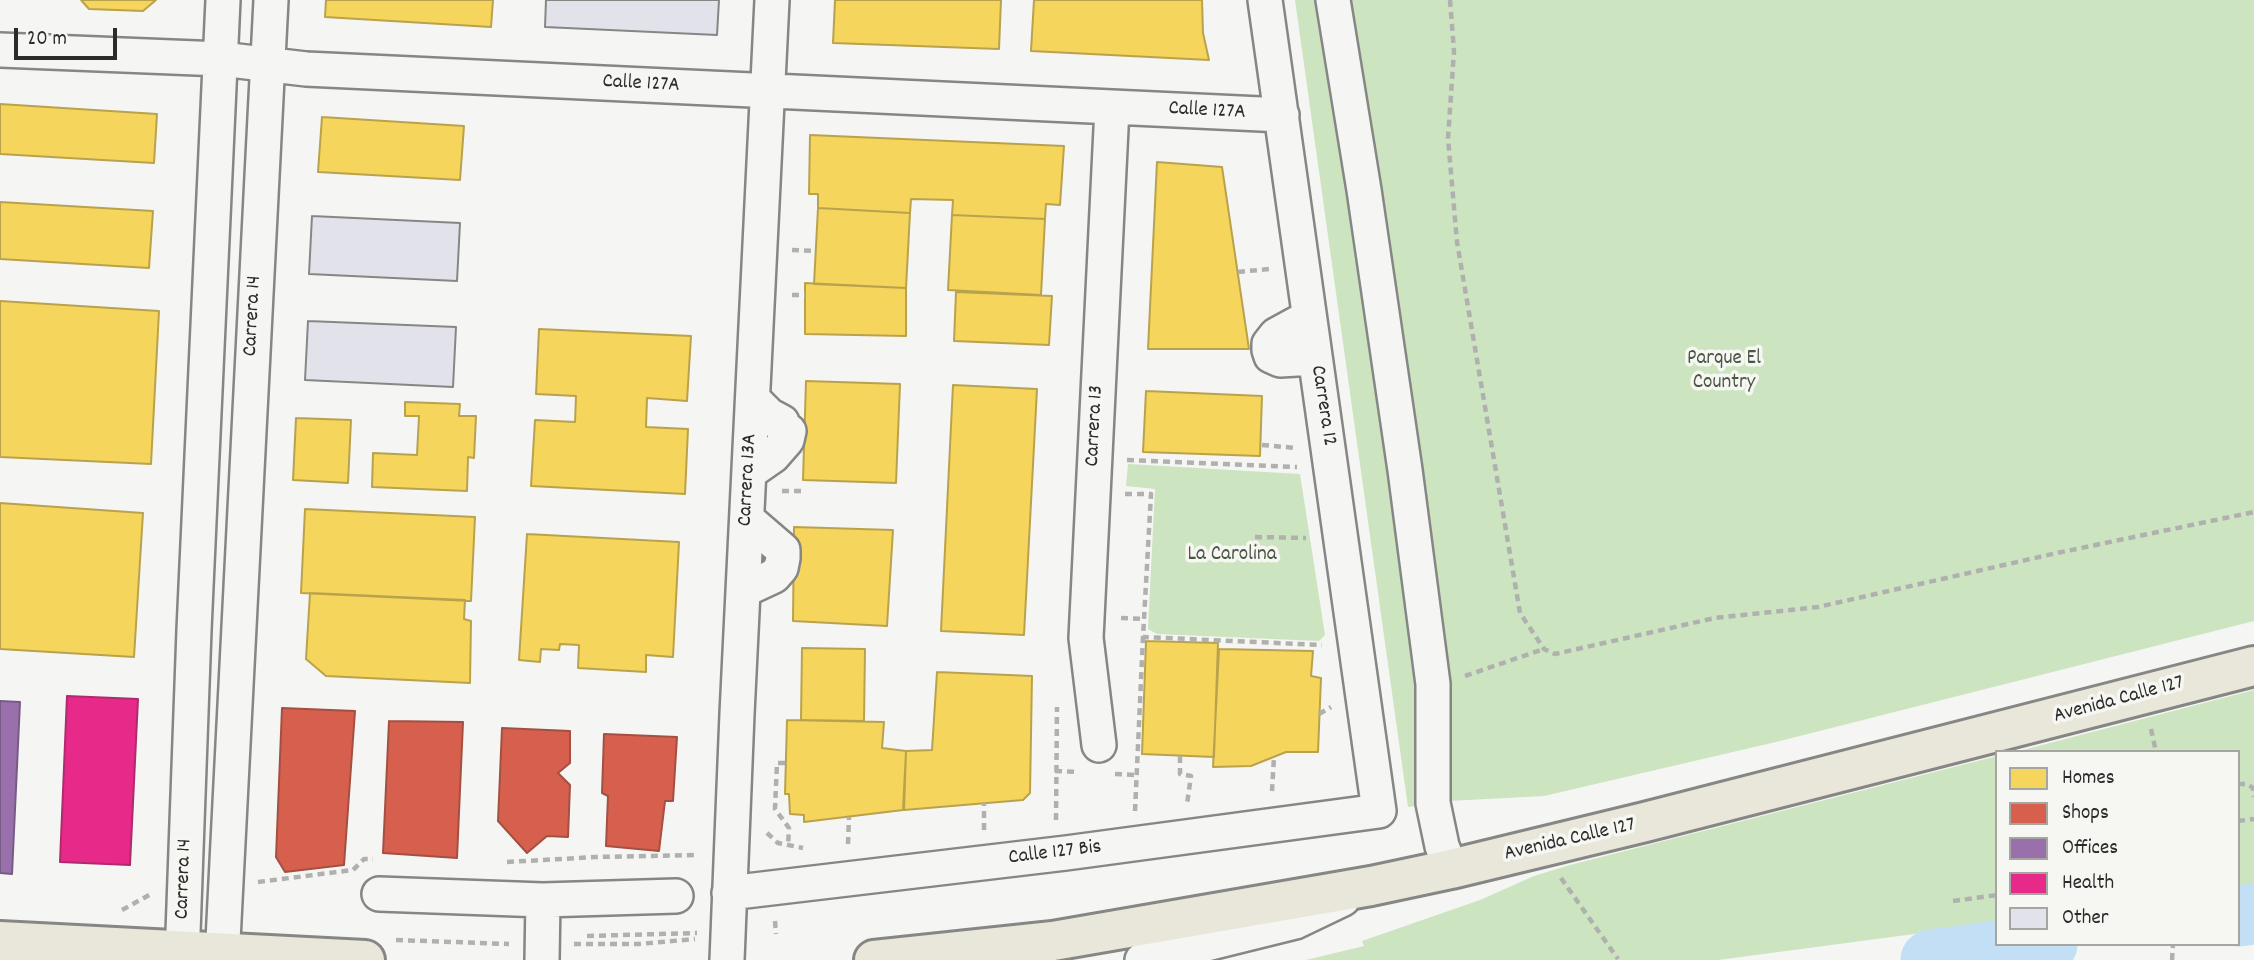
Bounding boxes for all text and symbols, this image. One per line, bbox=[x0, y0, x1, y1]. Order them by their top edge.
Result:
scale bar bbox=[18, 14, 121, 58]
text: 20 m bbox=[27, 25, 67, 55]
street label: Calle 127A bbox=[602, 70, 680, 100]
street label: Calle 127A bbox=[1168, 97, 1246, 127]
street label: Carrera 14 bbox=[239, 275, 269, 357]
park label: Parque El Country bbox=[1687, 347, 1761, 397]
street label: Carrera 12 bbox=[1303, 364, 1341, 448]
street label: Carrera 13 bbox=[1081, 385, 1111, 467]
street label: Carrera 13A bbox=[734, 433, 764, 527]
park label: La Carolina bbox=[1188, 543, 1276, 569]
street label: Avenida Calle 127 bbox=[2051, 672, 2187, 730]
legend bbox=[1995, 750, 2240, 946]
text: Homes bbox=[2062, 764, 2115, 794]
text: Shops bbox=[2062, 799, 2109, 829]
street label: Avenida Calle 127 bbox=[1502, 814, 1638, 868]
text: Offices bbox=[2062, 834, 2118, 864]
street label: Calle 127 Bis bbox=[1007, 836, 1103, 872]
street label: Carrera 14 bbox=[171, 838, 199, 920]
text: Health bbox=[2062, 869, 2114, 899]
text: Other bbox=[2062, 904, 2108, 934]

